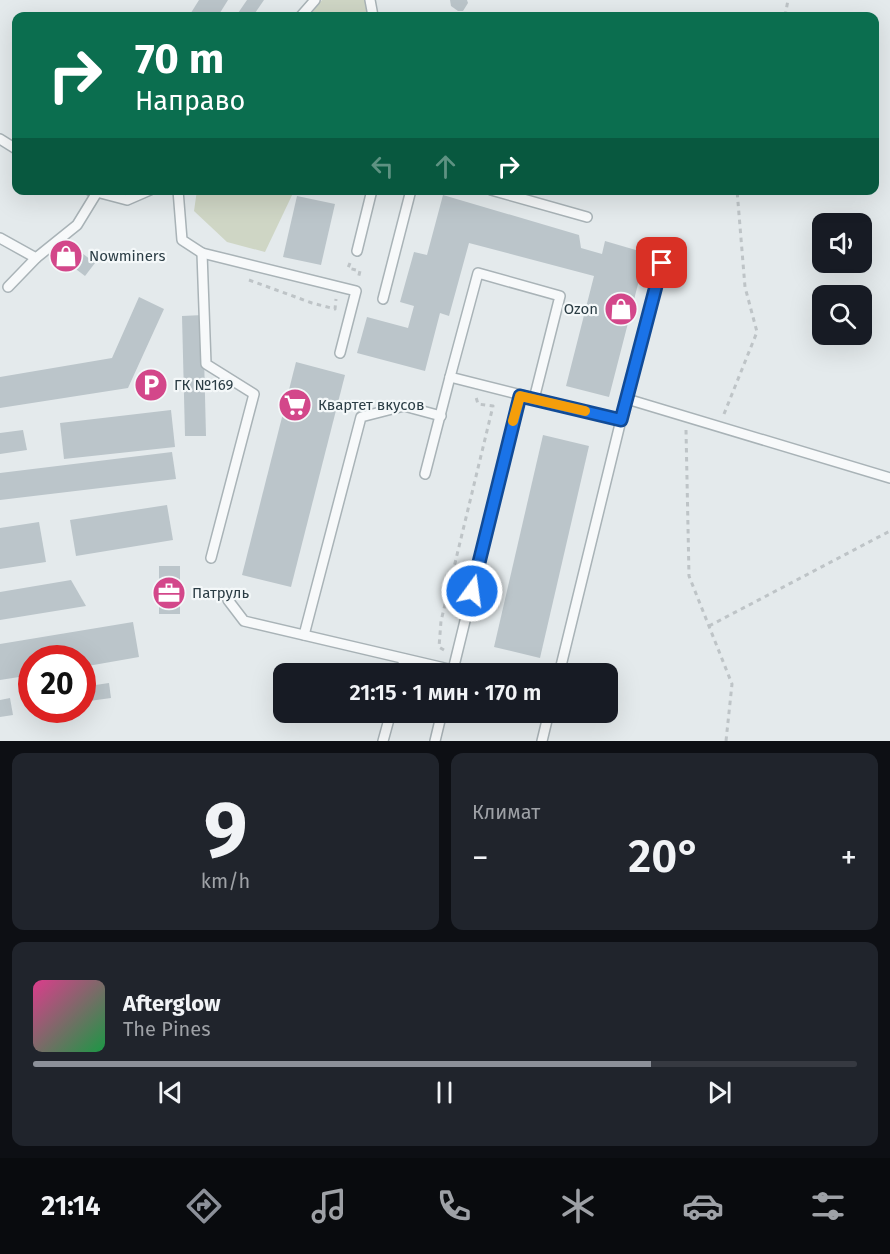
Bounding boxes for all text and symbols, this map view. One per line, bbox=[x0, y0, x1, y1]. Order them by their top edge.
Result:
text: 70 m bbox=[135, 34, 224, 84]
icon: right bbox=[36, 36, 114, 114]
text: Направо bbox=[135, 85, 245, 117]
icon: left bbox=[366, 150, 399, 183]
icon: ahead bbox=[429, 150, 462, 183]
icon: right bbox=[492, 150, 525, 183]
map controls bbox=[812, 213, 872, 345]
button: sound bbox=[812, 213, 872, 273]
pin bbox=[636, 237, 687, 288]
shop icon: Nowminers bbox=[48, 238, 84, 274]
icon: arrive bbox=[645, 246, 678, 279]
place label: Nowminers bbox=[89, 247, 165, 265]
button: search bbox=[812, 285, 872, 345]
shop icon: Ozon bbox=[603, 291, 639, 327]
place label: Ozon bbox=[564, 300, 598, 318]
parking icon: ГК №169 bbox=[133, 367, 169, 403]
place label: ГК №169 bbox=[174, 376, 234, 394]
supermarket icon: Квартет вкусов bbox=[277, 387, 313, 423]
place label: Квартет вкусов bbox=[318, 396, 424, 414]
position arrow bbox=[440, 559, 504, 623]
office icon: Патруль bbox=[151, 575, 187, 611]
place label: Патруль bbox=[192, 584, 249, 602]
speed limit sign: 20 bbox=[18, 645, 96, 723]
text: 21:15 · 1 мин · 170 m bbox=[350, 679, 541, 706]
text: 9 bbox=[204, 783, 247, 877]
text: Климат bbox=[472, 800, 540, 824]
text: 20° bbox=[628, 830, 701, 884]
text: − bbox=[472, 838, 489, 878]
text: + bbox=[841, 838, 857, 878]
text: km/h bbox=[201, 869, 250, 893]
text: Afterglow bbox=[123, 990, 220, 1017]
text: The Pines bbox=[123, 1017, 210, 1041]
icon: previous bbox=[154, 1076, 187, 1109]
icon: pause bbox=[428, 1076, 461, 1109]
icon: next bbox=[703, 1076, 736, 1109]
icon: directions bbox=[183, 1185, 225, 1227]
icon: music bbox=[308, 1185, 350, 1227]
icon: phone bbox=[433, 1185, 475, 1227]
icon: climate bbox=[557, 1185, 599, 1227]
icon: car bbox=[682, 1185, 724, 1227]
icon: filters bbox=[807, 1185, 849, 1227]
text: 21:14 bbox=[41, 1190, 101, 1222]

